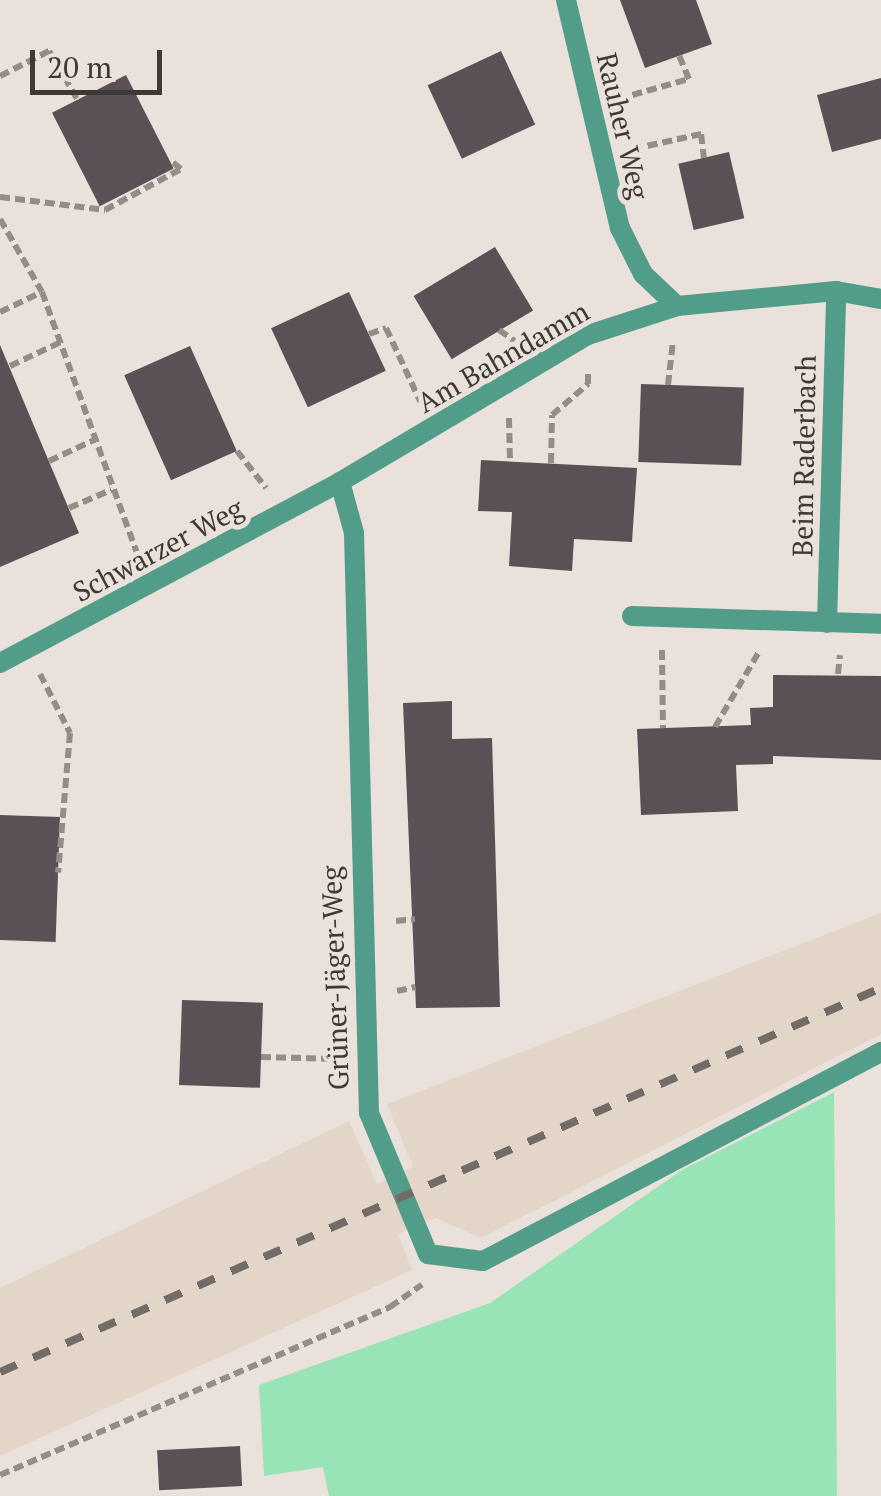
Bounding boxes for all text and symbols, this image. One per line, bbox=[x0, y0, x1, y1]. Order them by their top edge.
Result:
scale bar bbox=[35, 30, 168, 92]
text: 20 m bbox=[47, 47, 112, 87]
street label: Rauher Weg bbox=[590, 49, 656, 203]
street label: Am Bahndamm bbox=[411, 294, 595, 420]
street label: Beim Raderbach bbox=[785, 355, 823, 557]
street label: Schwarzer Weg bbox=[67, 491, 249, 609]
street label: Grüner-Jäger-Weg bbox=[314, 865, 356, 1091]

